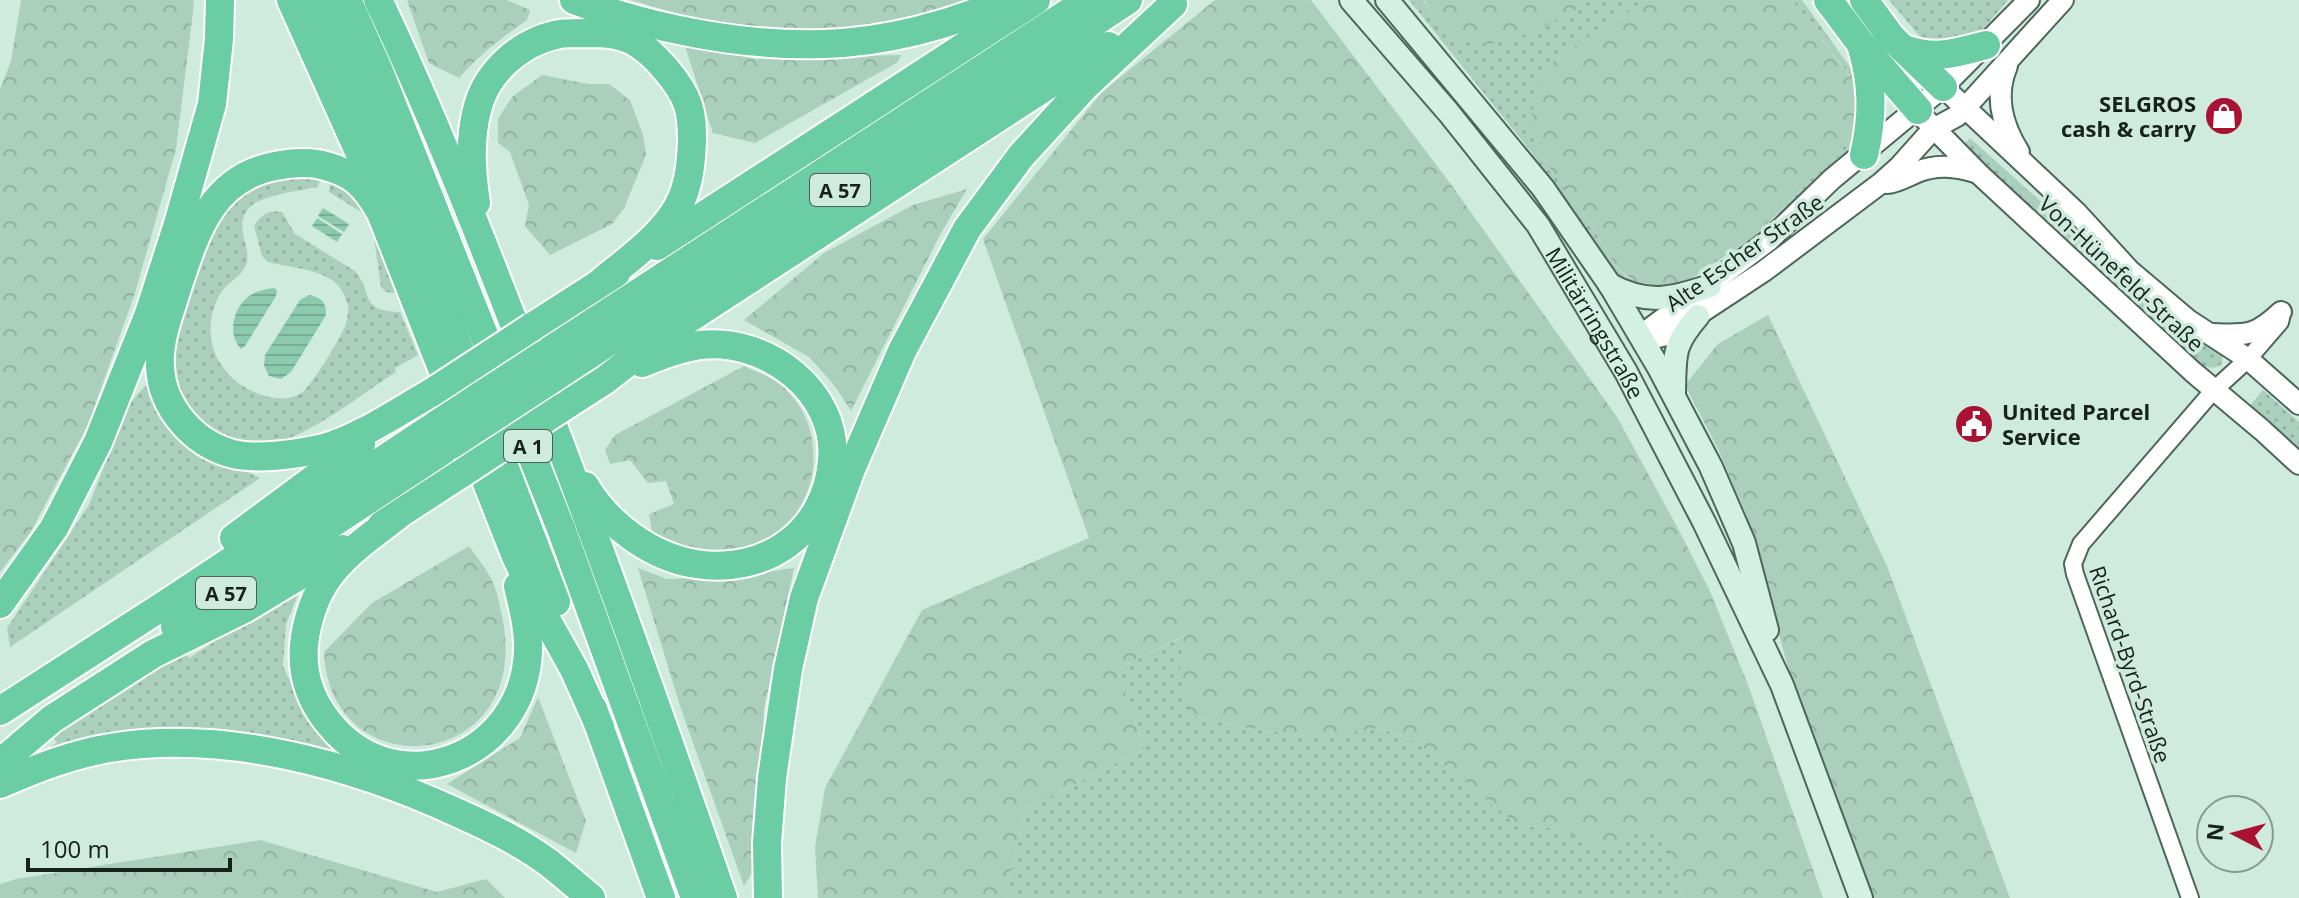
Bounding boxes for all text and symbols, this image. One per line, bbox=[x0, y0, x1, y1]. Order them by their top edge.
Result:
place label: SELGROS cash & carry bbox=[2061, 88, 2196, 143]
shop icon: SELGROS cash & carry bbox=[2203, 95, 2245, 137]
road number: A 57 bbox=[810, 174, 870, 206]
street label: Alte Escher Straße bbox=[1659, 186, 1829, 318]
street label: Von-Hünefeld-Straße bbox=[2033, 189, 2211, 357]
street label: Militärringstraße bbox=[1539, 241, 1652, 403]
place label: United Parcel Service bbox=[2002, 396, 2150, 451]
public building icon: United Parcel Service bbox=[1953, 403, 1995, 445]
road number: A 1 bbox=[504, 430, 552, 462]
street label: Richard-Byrd-Straße bbox=[2083, 561, 2179, 767]
road number: A 57 bbox=[196, 577, 256, 609]
north arrow bbox=[2195, 794, 2275, 874]
text: N bbox=[2198, 821, 2230, 842]
scale bar bbox=[28, 822, 230, 872]
text: 100 m bbox=[40, 832, 110, 865]

